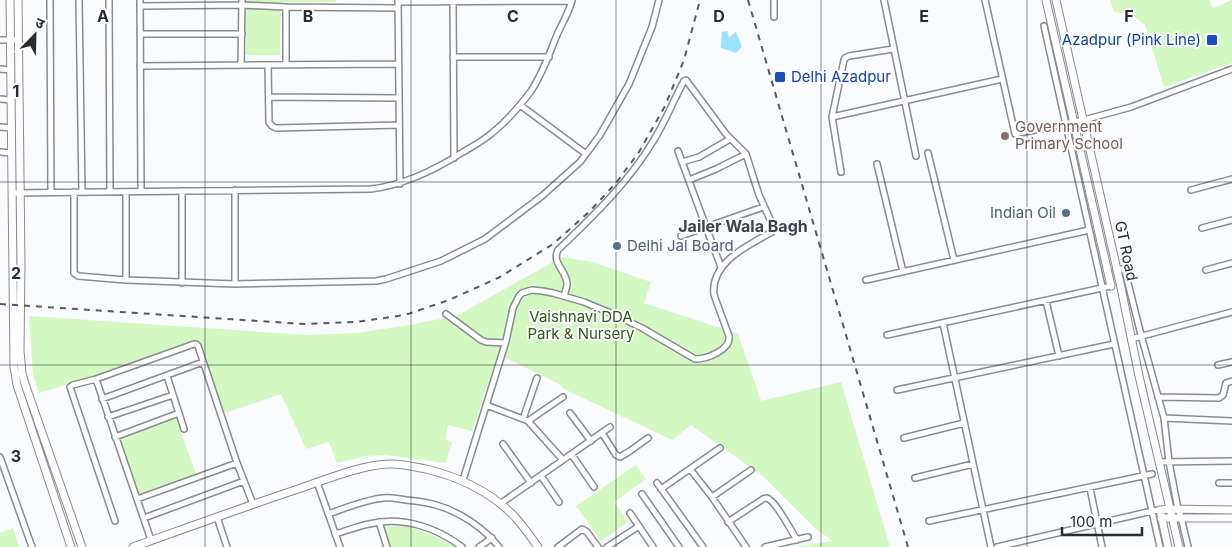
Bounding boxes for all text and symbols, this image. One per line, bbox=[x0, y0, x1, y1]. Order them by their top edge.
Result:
text: A bbox=[97, 6, 109, 26]
text: B bbox=[303, 6, 313, 26]
text: C bbox=[507, 6, 519, 26]
text: D bbox=[713, 6, 725, 26]
text: E bbox=[919, 6, 929, 26]
text: F bbox=[1124, 6, 1134, 26]
north arrow bbox=[10, 10, 60, 60]
text: उ bbox=[33, 13, 48, 32]
place label: Azadpur (Pink Line) bbox=[1062, 30, 1201, 49]
marker: Azadpur (Pink Line) bbox=[1205, 33, 1219, 47]
place label: Delhi Azadpur bbox=[791, 67, 891, 86]
marker: Delhi Azadpur bbox=[773, 70, 787, 84]
text: 1 bbox=[13, 81, 19, 101]
place label: Government Primary School bbox=[1015, 117, 1123, 153]
marker: Government Primary School bbox=[999, 130, 1011, 142]
place label: Indian Oil bbox=[990, 203, 1056, 222]
marker: Indian Oil bbox=[1060, 207, 1072, 219]
district label: Jailer Wala Bagh bbox=[678, 216, 808, 236]
street label: GT Road bbox=[1111, 219, 1142, 283]
place label: Delhi Jal Board bbox=[627, 236, 734, 255]
marker: Delhi Jal Board bbox=[611, 240, 623, 252]
text: 2 bbox=[11, 263, 21, 283]
park label: Vaishnavi DDA Park & Nursery bbox=[527, 307, 635, 343]
text: 3 bbox=[11, 446, 21, 466]
scale bar bbox=[1062, 504, 1142, 536]
text: 100 m bbox=[1070, 512, 1112, 531]

